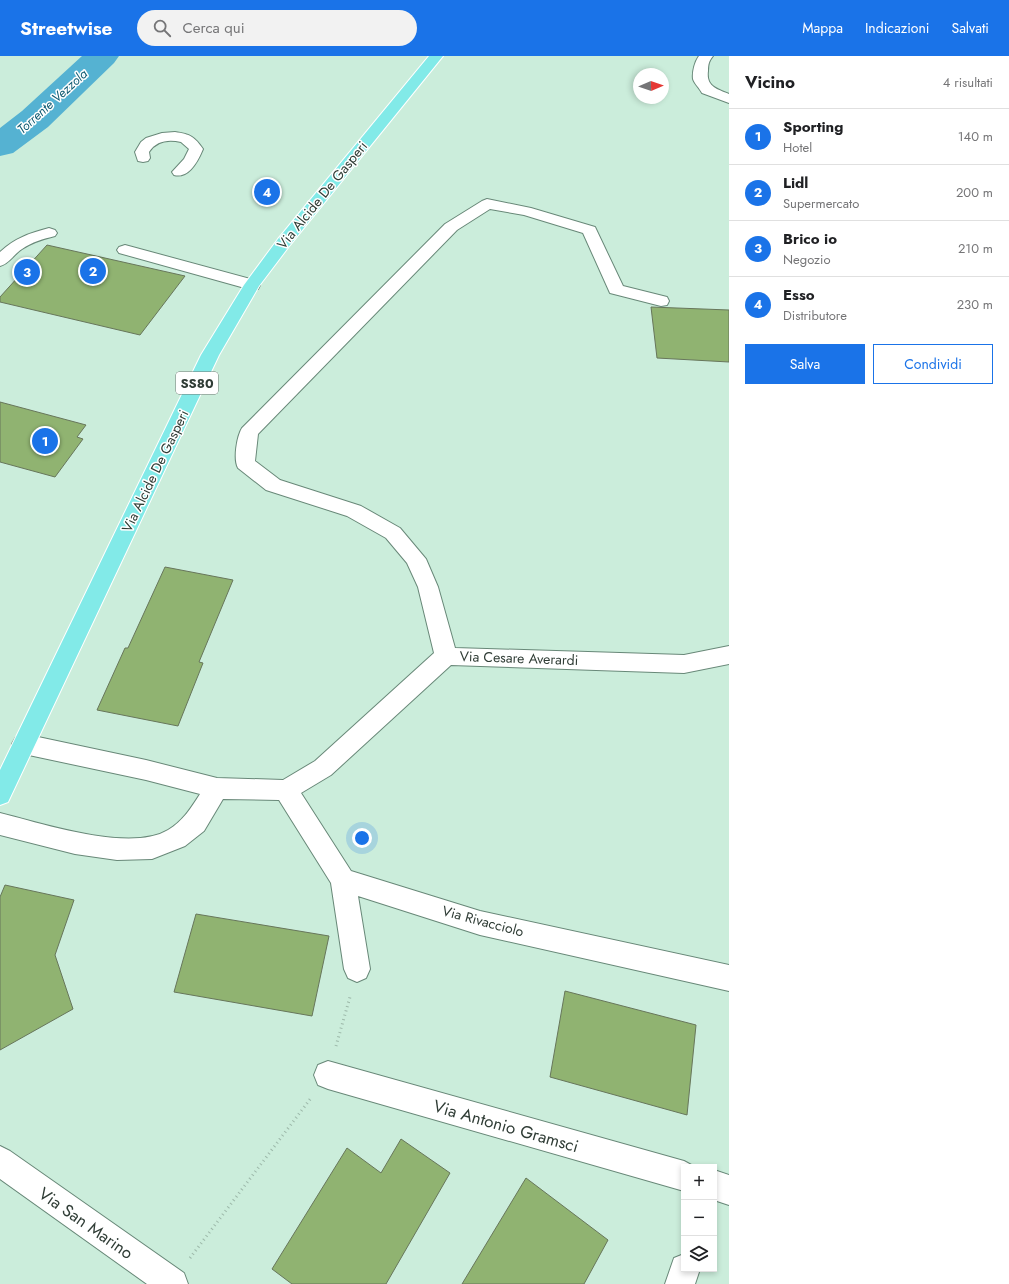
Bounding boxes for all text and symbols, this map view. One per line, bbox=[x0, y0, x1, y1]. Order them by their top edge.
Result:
search box bbox=[137, 10, 417, 46]
text: Streetwise bbox=[20, 15, 113, 42]
icon: search bbox=[151, 17, 173, 39]
text: Cerca qui bbox=[183, 17, 245, 39]
text: Mappa bbox=[802, 18, 843, 38]
text: Indicazioni bbox=[865, 18, 929, 38]
text: Salvati bbox=[951, 18, 989, 38]
water label: Torrente Vezzola bbox=[13, 65, 92, 138]
north arrow bbox=[633, 68, 669, 104]
text: Vicino bbox=[745, 70, 795, 94]
text: 4 risultati bbox=[943, 73, 993, 92]
text: Sporting bbox=[783, 116, 843, 138]
text: 1 bbox=[755, 127, 761, 146]
text: 140 m bbox=[958, 127, 993, 146]
street label: Via Alcide De Gasperi bbox=[272, 137, 372, 253]
text: Hotel bbox=[783, 138, 812, 157]
text: Lidl bbox=[783, 172, 808, 194]
pin: 4 bbox=[254, 177, 280, 207]
text: 2 bbox=[754, 183, 762, 202]
text: 200 m bbox=[956, 183, 993, 202]
text: Supermercato bbox=[783, 194, 859, 213]
text: Brico io bbox=[783, 228, 837, 250]
text: 3 bbox=[754, 239, 762, 258]
text: 210 m bbox=[958, 239, 993, 258]
text: Negozio bbox=[783, 250, 831, 269]
pin: 2 bbox=[80, 256, 106, 286]
pin: 3 bbox=[14, 257, 40, 287]
text: Esso bbox=[783, 284, 815, 306]
text: 4 bbox=[753, 295, 763, 314]
text: 230 m bbox=[957, 295, 993, 314]
text: Distributore bbox=[783, 306, 847, 325]
button: Salva bbox=[745, 344, 865, 384]
button: Condividi bbox=[873, 344, 993, 384]
road number: SS80 bbox=[176, 372, 218, 394]
street label: Via Alcide De Gasperi bbox=[117, 406, 193, 536]
pin: 1 bbox=[32, 426, 58, 456]
street label: Via Cesare Averardi bbox=[459, 646, 579, 670]
your location bbox=[352, 828, 372, 848]
street label: Via Rivacciolo bbox=[440, 901, 526, 942]
street label: Via Antonio Gramsci bbox=[431, 1094, 581, 1158]
map controls bbox=[681, 1164, 717, 1272]
button: + bbox=[681, 1164, 717, 1200]
street label: Via San Marino bbox=[34, 1181, 138, 1265]
button: − bbox=[681, 1200, 717, 1236]
button: layers bbox=[681, 1236, 717, 1272]

